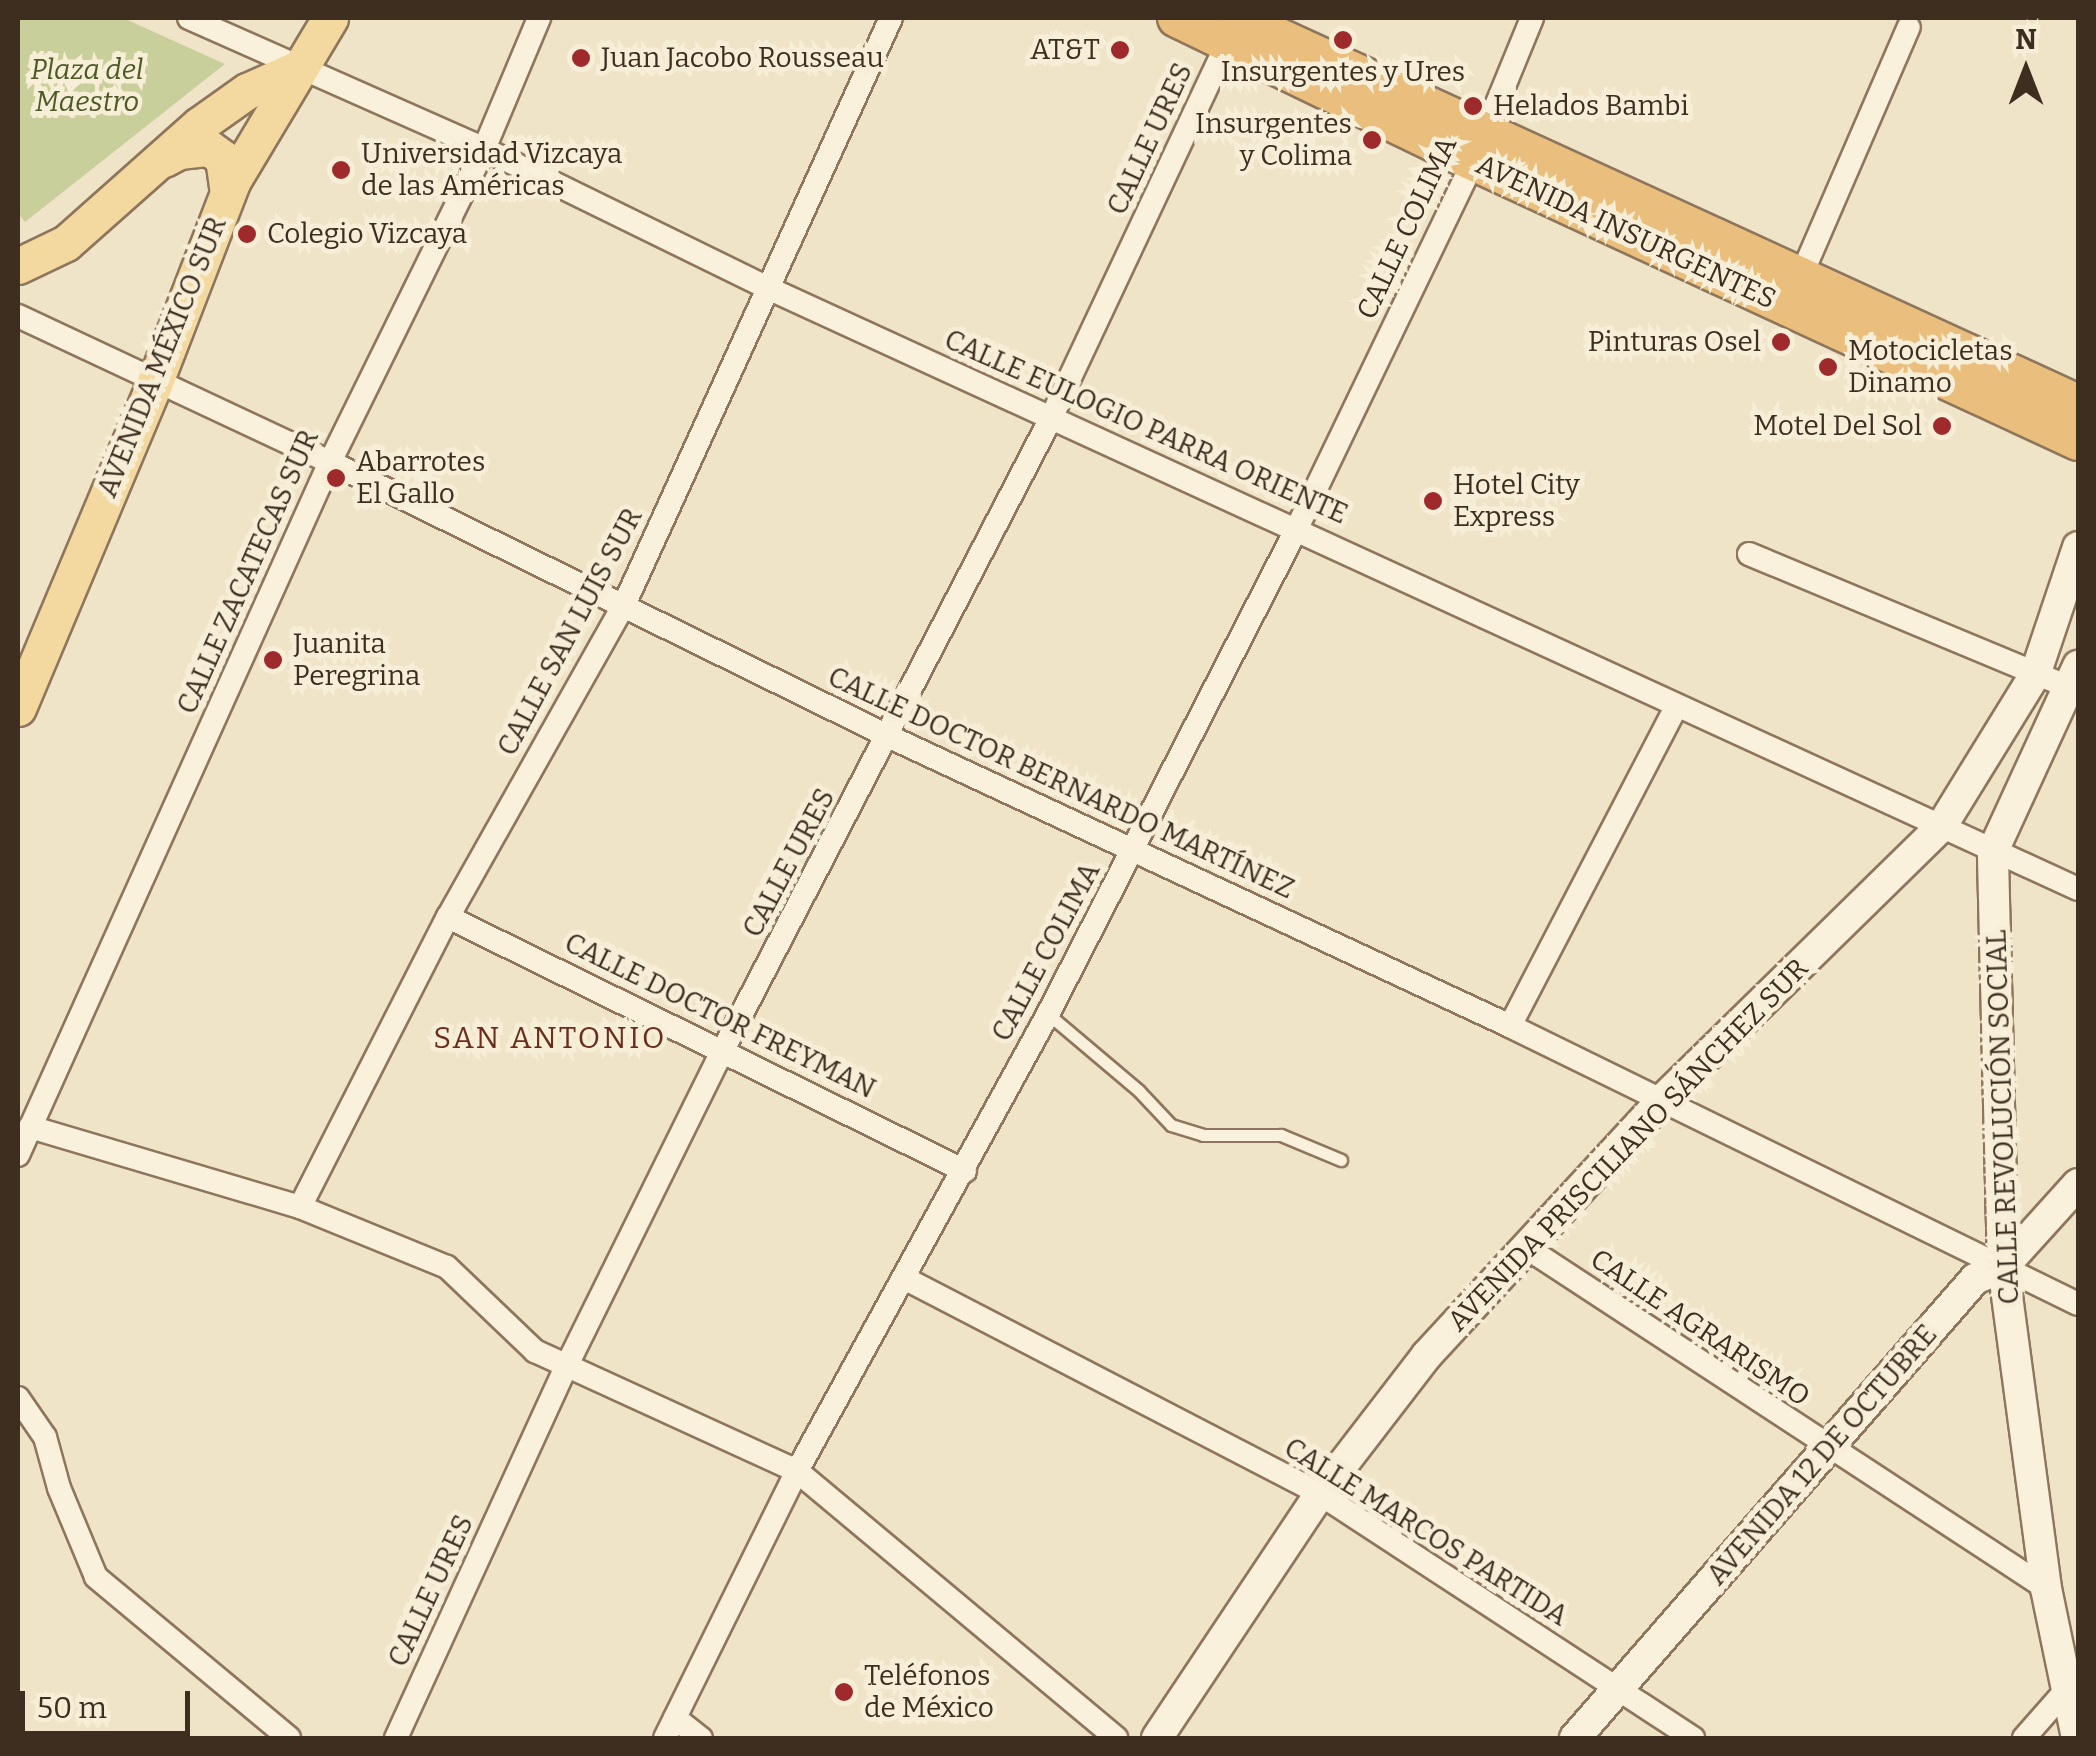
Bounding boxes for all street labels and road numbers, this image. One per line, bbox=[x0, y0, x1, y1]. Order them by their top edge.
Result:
street label: CALLE URES bbox=[1100, 58, 1200, 220]
street label: CALLE COLIMA bbox=[1350, 131, 1464, 325]
street label: AVENIDA INSURGENTES bbox=[1471, 148, 1781, 316]
street label: AVENIDA MÉXICO SUR bbox=[90, 212, 234, 502]
street label: CALLE EULOGIO PARRA ORIENTE bbox=[939, 323, 1353, 531]
street label: CALLE ZACATECAS SUR bbox=[170, 425, 326, 719]
street label: CALLE SAN LUIS SUR bbox=[491, 503, 649, 761]
street label: CALLE DOCTOR BERNARDO MARTÍNEZ bbox=[823, 660, 1299, 906]
street label: CALLE URES bbox=[736, 783, 842, 943]
street label: CALLE COLIMA bbox=[985, 857, 1107, 1047]
street label: CALLE DOCTOR FREYMAN bbox=[559, 926, 881, 1106]
street label: CALLE REVOLUCIÓN SOCIAL bbox=[1980, 929, 2026, 1305]
street label: AVENIDA PRISCILIANO SÁNCHEZ SUR bbox=[1441, 952, 1815, 1338]
street label: CALLE AGRARISMO bbox=[1584, 1242, 1816, 1414]
street label: AVENIDA 12 DE OCTUBRE bbox=[1700, 1318, 1944, 1592]
street label: CALLE MARCOS PARTIDA bbox=[1278, 1431, 1574, 1633]
street label: CALLE URES bbox=[381, 1510, 481, 1672]

